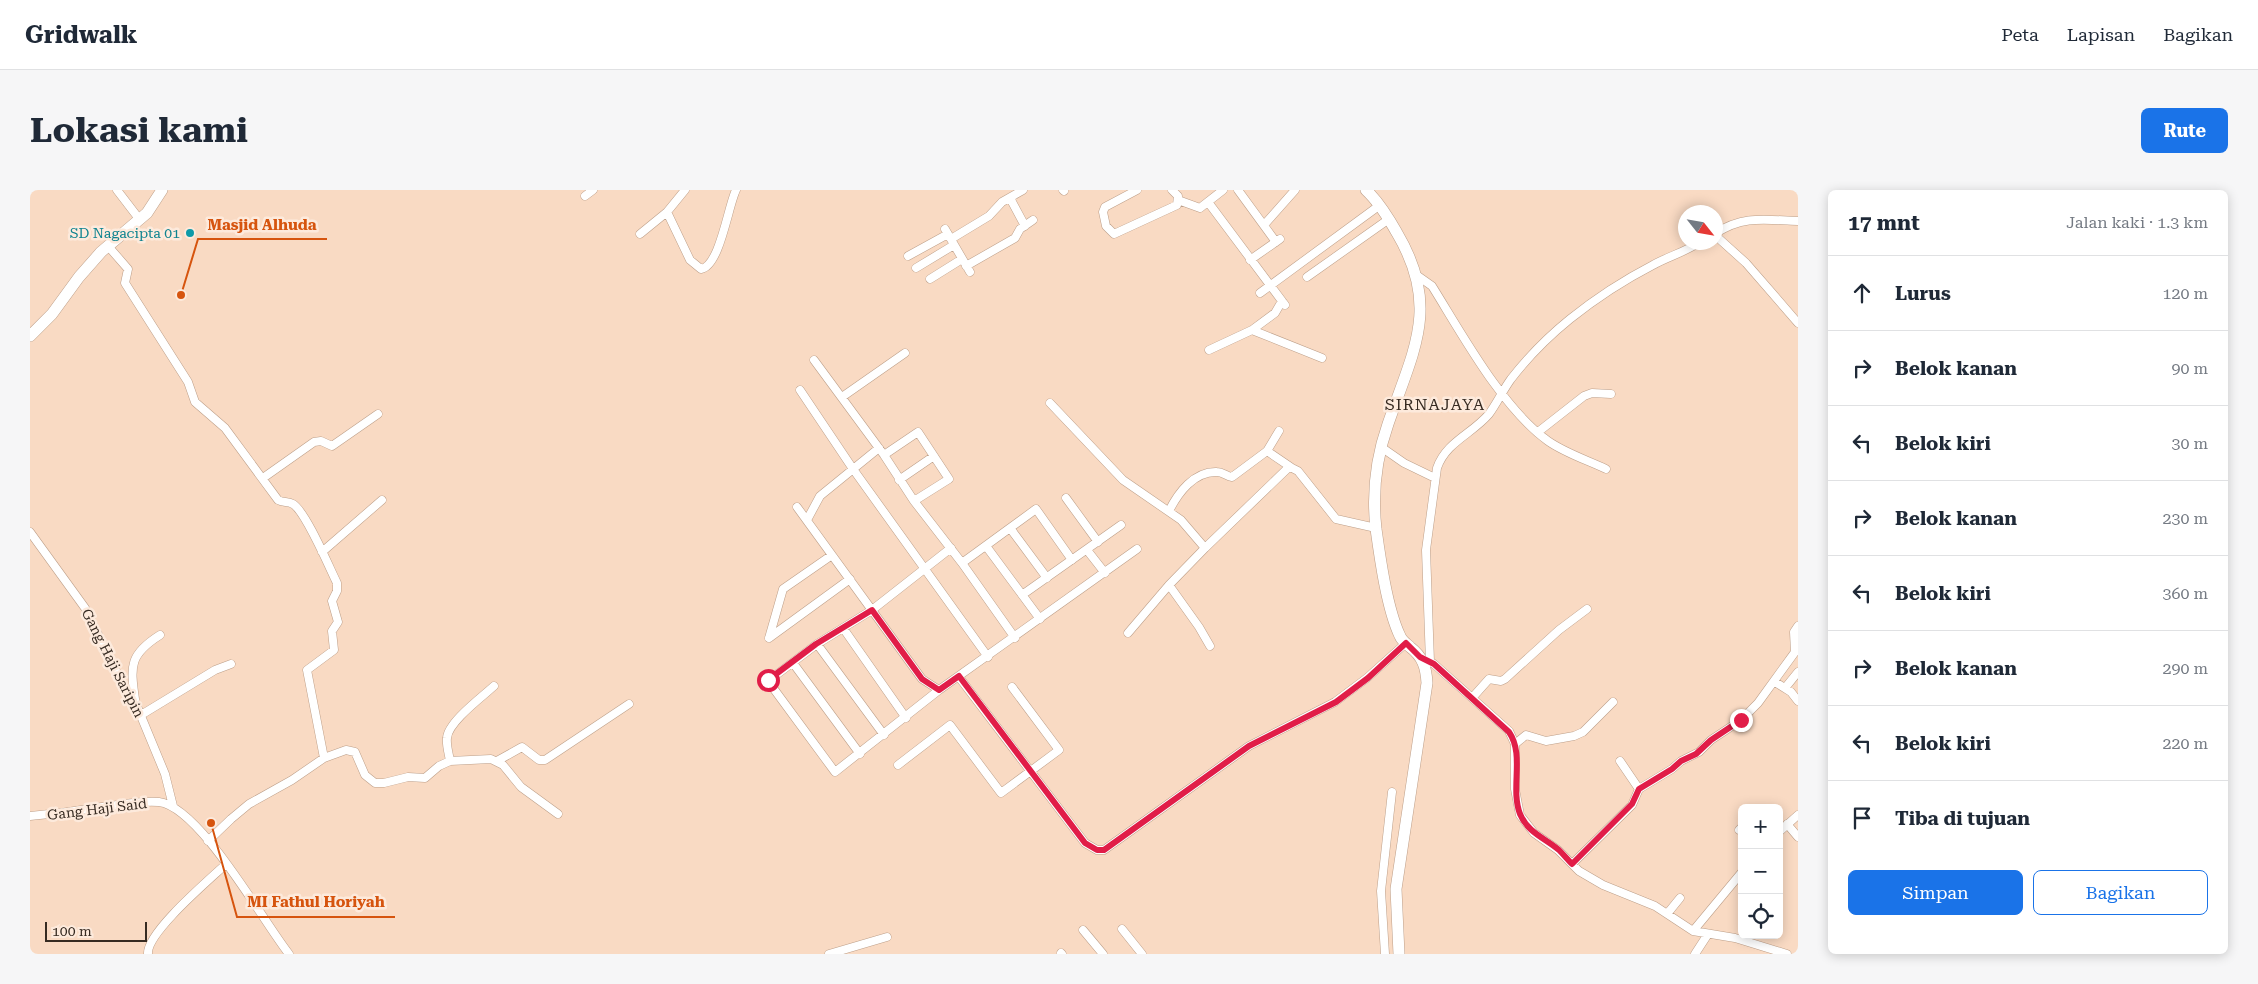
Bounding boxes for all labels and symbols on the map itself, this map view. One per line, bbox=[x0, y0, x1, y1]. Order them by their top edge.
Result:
north arrow bbox=[1678, 205, 1723, 250]
callout: Masjid Alhuda bbox=[198, 209, 327, 239]
text: Masjid Alhuda bbox=[207, 216, 317, 234]
place label: SD Nagacipta 01 bbox=[70, 225, 180, 241]
marker: SD Nagacipta 01 bbox=[184, 227, 196, 239]
district label: SIRNAJAYA bbox=[1385, 395, 1485, 414]
street label: Gang Haji Saripin bbox=[79, 606, 147, 720]
route start bbox=[757, 669, 780, 692]
route end bbox=[1730, 709, 1753, 732]
street label: Gang Haji Said bbox=[46, 795, 148, 823]
callout: MI Fathul Horiyah bbox=[237, 887, 395, 917]
text: MI Fathul Horiyah bbox=[247, 893, 385, 911]
scale bar bbox=[45, 919, 148, 942]

